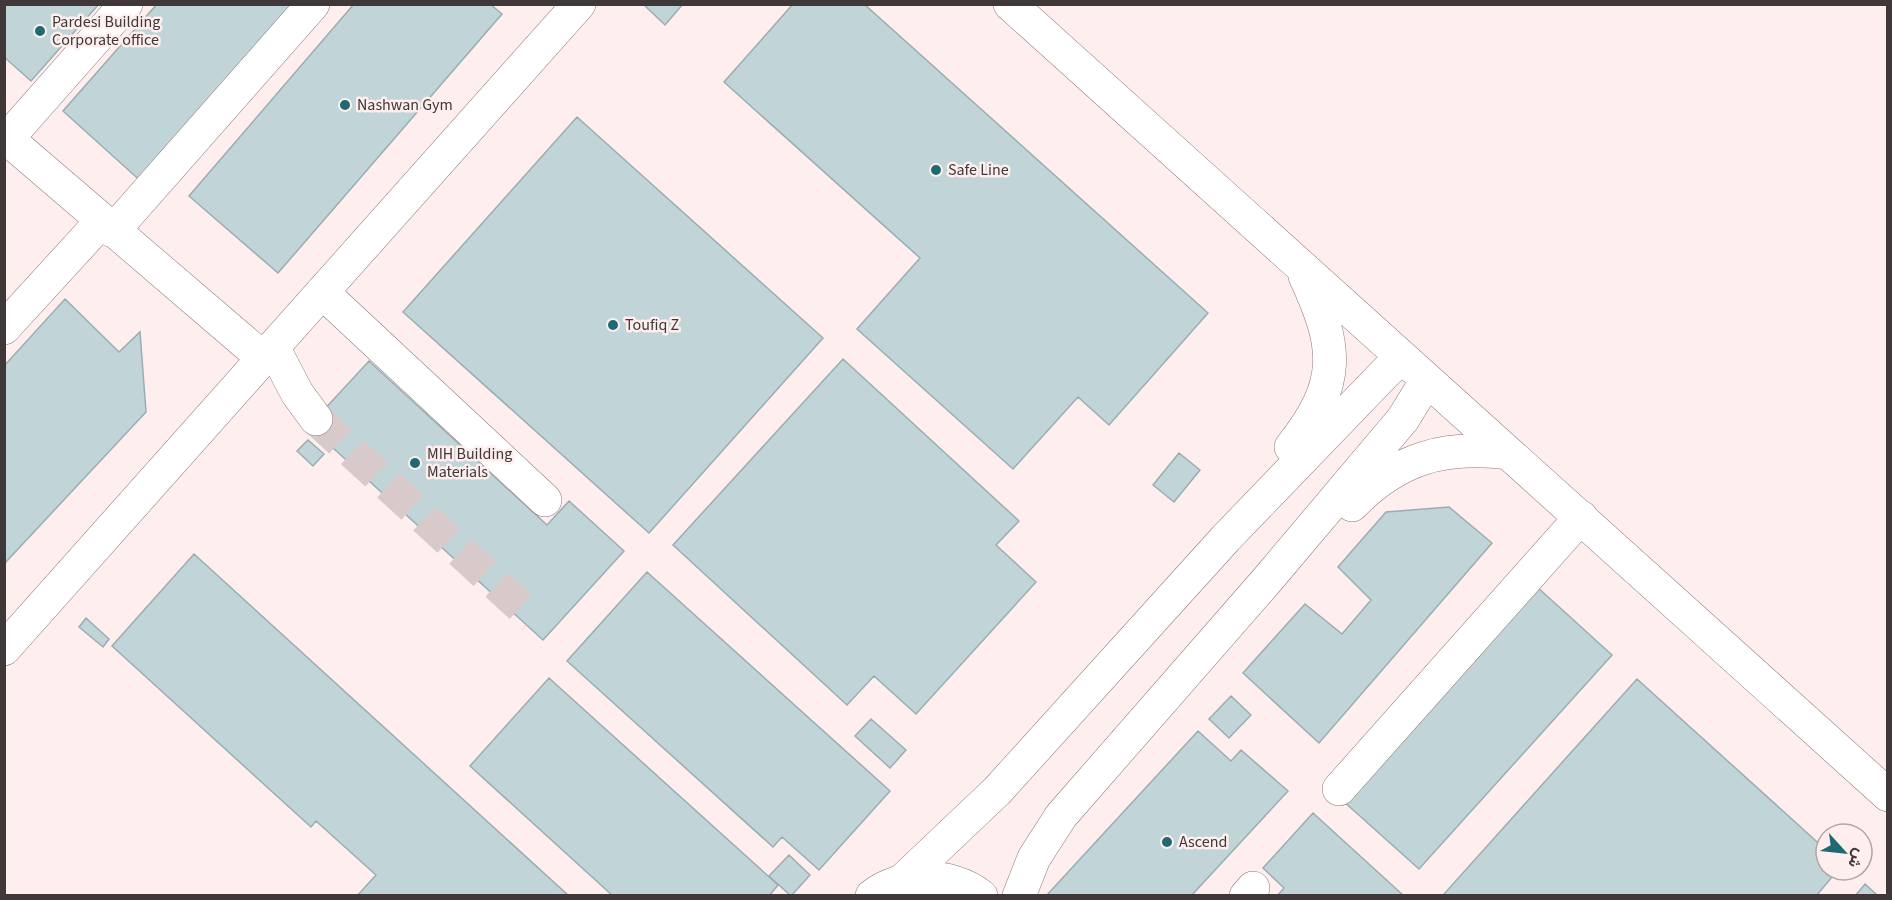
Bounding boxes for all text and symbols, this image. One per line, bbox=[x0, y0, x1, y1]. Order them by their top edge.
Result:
place label: Pardesi Building Corporate office bbox=[52, 11, 160, 51]
marker: Pardesi Building Corporate office bbox=[33, 24, 47, 38]
place label: Nashwan Gym bbox=[357, 94, 453, 116]
marker: Nashwan Gym bbox=[338, 98, 352, 112]
place label: Safe Line bbox=[948, 159, 1009, 181]
marker: Safe Line bbox=[929, 163, 943, 177]
place label: Toufiq Z bbox=[625, 314, 679, 336]
marker: Toufiq Z bbox=[606, 318, 620, 332]
place label: MIH Building Materials bbox=[427, 443, 512, 483]
marker: MIH Building Materials bbox=[408, 456, 422, 470]
north arrow bbox=[1814, 822, 1874, 882]
place label: Ascend bbox=[1179, 831, 1227, 853]
marker: Ascend bbox=[1160, 835, 1174, 849]
text: ش bbox=[1842, 845, 1871, 872]

